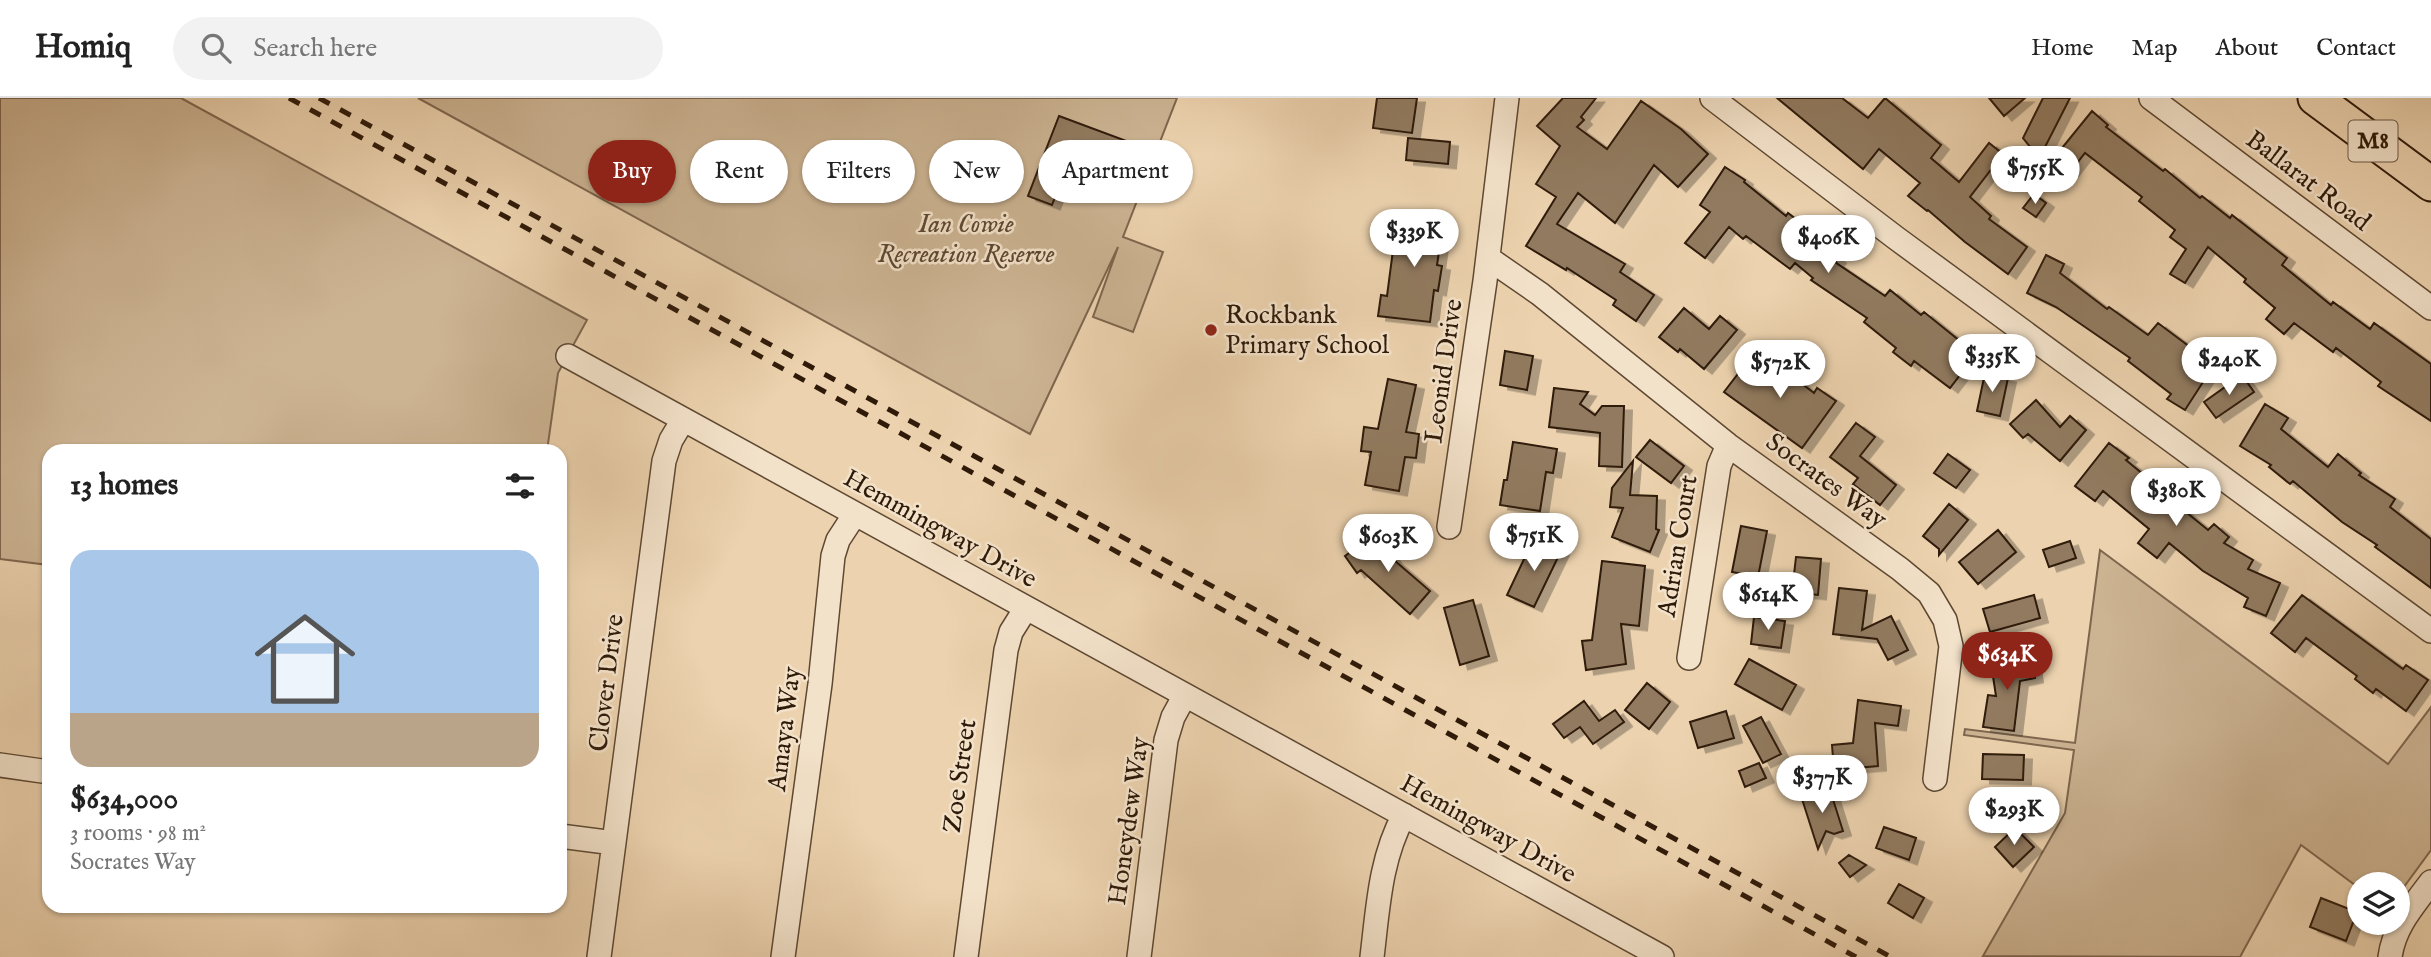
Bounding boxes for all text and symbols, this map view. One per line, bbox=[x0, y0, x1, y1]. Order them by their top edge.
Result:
search box bbox=[173, 17, 663, 80]
text: Homiq bbox=[35, 27, 131, 69]
icon: search bbox=[197, 29, 235, 67]
text: Search here bbox=[253, 32, 377, 65]
text: Home bbox=[2031, 33, 2094, 64]
text: Map bbox=[2132, 33, 2178, 64]
text: About bbox=[2216, 33, 2278, 64]
text: Contact bbox=[2316, 33, 2396, 64]
road number: M8 bbox=[2348, 121, 2398, 162]
street label: Ballarat Road bbox=[2239, 123, 2377, 239]
chip: Buy bbox=[588, 140, 676, 203]
chip: Rent bbox=[690, 140, 788, 203]
chip: Filters bbox=[802, 140, 915, 203]
chip: New bbox=[929, 140, 1024, 203]
chip: Apartment bbox=[1038, 140, 1193, 203]
pin: $755K bbox=[1986, 146, 2084, 206]
text: $755K bbox=[2007, 154, 2063, 183]
park label: Ian Cowie Recreation Reserve bbox=[878, 208, 1055, 271]
pin: $339K bbox=[1365, 209, 1463, 269]
pin: $406K bbox=[1779, 216, 1877, 275]
text: $339K bbox=[1386, 217, 1442, 246]
text: $406K bbox=[1797, 223, 1859, 252]
street label: Leonid Drive bbox=[1418, 297, 1470, 445]
place label: Rockbank Primary School bbox=[1225, 299, 1390, 362]
marker: Rockbank Primary School bbox=[1203, 322, 1219, 338]
pin: $335K bbox=[1943, 334, 2041, 394]
pin: $240K bbox=[2180, 338, 2278, 397]
pin: $572K bbox=[1731, 341, 1829, 400]
text: $335K bbox=[1965, 342, 2019, 371]
text: $240K bbox=[2198, 345, 2260, 374]
text: $572K bbox=[1750, 348, 1810, 377]
street label: Socrates Way bbox=[1759, 426, 1893, 536]
street label: Hemmingway Drive bbox=[837, 462, 1043, 596]
text: 13 homes bbox=[70, 467, 178, 505]
icon: filters bbox=[501, 467, 539, 505]
pin: $380K bbox=[2127, 468, 2225, 528]
street label: Adrian Court bbox=[1650, 473, 1706, 620]
text: $380K bbox=[2147, 476, 2205, 505]
pin: $603K bbox=[1339, 514, 1437, 574]
pin: $751K bbox=[1485, 514, 1583, 573]
text: $751K bbox=[1505, 521, 1563, 550]
text: $603K bbox=[1359, 522, 1417, 551]
pin: $614K bbox=[1719, 573, 1817, 632]
text: $614K bbox=[1739, 580, 1797, 609]
icon: home bbox=[242, 596, 368, 722]
street label: Clover Drive bbox=[582, 612, 632, 754]
pin: $634K bbox=[1958, 632, 2056, 692]
text: $634K bbox=[1978, 640, 2036, 669]
street label: Amaya Way bbox=[761, 665, 809, 794]
street label: Zoe Street bbox=[936, 717, 984, 835]
street label: Honeydew Way bbox=[1101, 735, 1157, 907]
pin: $377K bbox=[1773, 756, 1871, 815]
text: $377K bbox=[1792, 763, 1852, 792]
street label: Hemingway Drive bbox=[1394, 767, 1582, 891]
text: $634,000 bbox=[70, 781, 178, 819]
pin: $293K bbox=[1965, 788, 2063, 847]
text: $293K bbox=[1985, 795, 2043, 824]
text: 3 rooms · 98 m² bbox=[70, 819, 206, 848]
text: Socrates Way bbox=[70, 848, 196, 877]
map controls bbox=[2347, 872, 2410, 935]
button: layers bbox=[2347, 872, 2410, 935]

